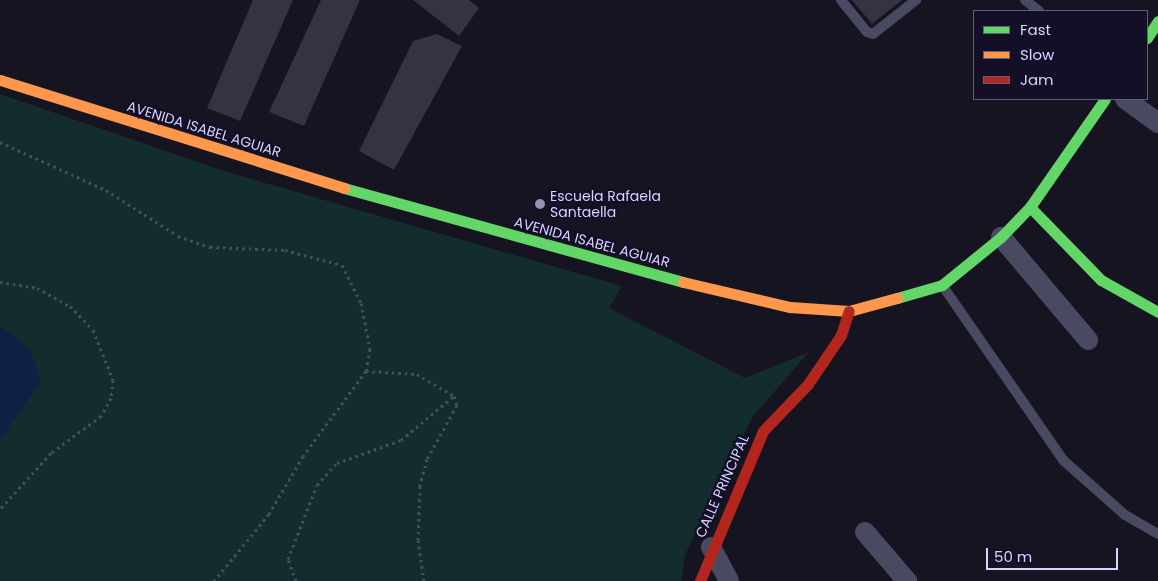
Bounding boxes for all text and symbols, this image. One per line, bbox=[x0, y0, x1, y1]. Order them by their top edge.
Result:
legend bbox=[973, 10, 1148, 100]
text: Fast bbox=[1020, 19, 1051, 40]
text: Slow bbox=[1020, 44, 1054, 65]
text: Jam bbox=[1020, 69, 1054, 90]
street label: AVENIDA ISABEL AGUIAR bbox=[125, 98, 283, 160]
place label: Escuela Rafaela Santaella bbox=[550, 188, 661, 220]
marker: Escuela Rafaela Santaella bbox=[534, 198, 546, 210]
street label: AVENIDA ISABEL AGUIAR bbox=[512, 213, 672, 271]
street label: CALLE PRINCIPAL bbox=[692, 432, 752, 540]
scale bar bbox=[988, 538, 1120, 570]
text: 50 m bbox=[994, 546, 1032, 567]

